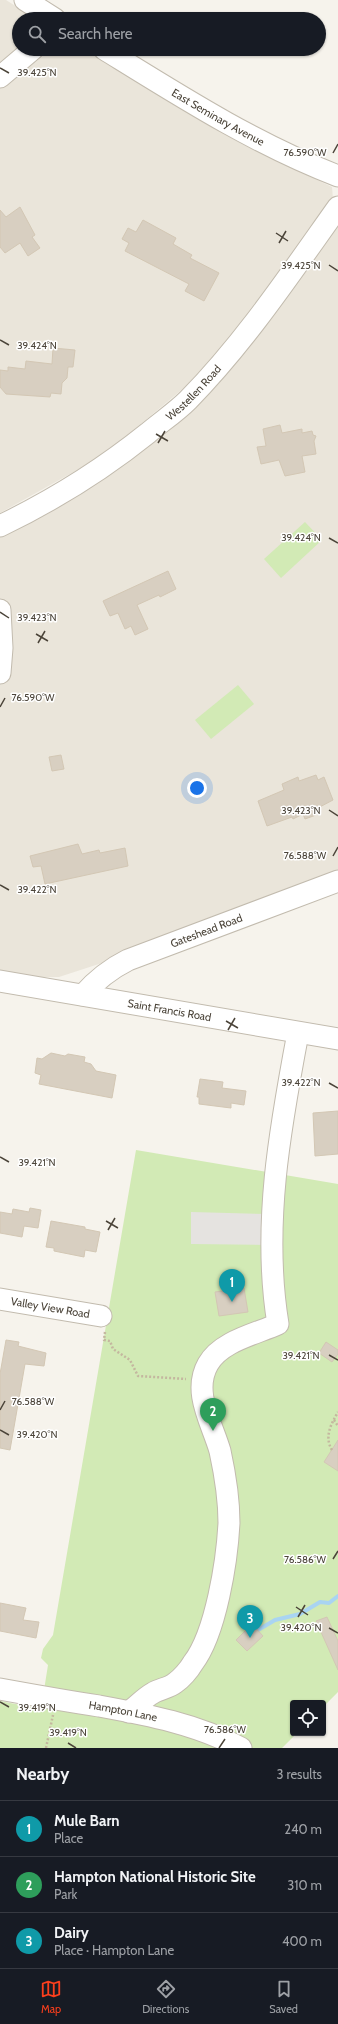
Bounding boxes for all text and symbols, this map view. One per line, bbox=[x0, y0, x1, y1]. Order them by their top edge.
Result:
search box bbox=[12, 12, 326, 56]
icon: search bbox=[26, 23, 48, 45]
text: Search here bbox=[58, 25, 133, 43]
text: 39.425°N bbox=[17, 66, 57, 79]
street label: East Seminary Avenue bbox=[169, 85, 267, 149]
text: 76.590°W bbox=[284, 146, 327, 159]
text: 39.425°N bbox=[281, 259, 321, 272]
text: 39.424°N bbox=[17, 339, 57, 352]
street label: Westellen Road bbox=[163, 362, 224, 423]
text: 39.424°N bbox=[281, 531, 321, 544]
text: 39.423°N bbox=[17, 611, 57, 624]
text: 76.590°W bbox=[12, 691, 55, 704]
your location bbox=[187, 778, 207, 798]
text: 39.423°N bbox=[281, 804, 321, 817]
text: 76.588°W bbox=[284, 849, 327, 862]
text: 39.422°N bbox=[17, 883, 57, 896]
street label: Gateshead Road bbox=[168, 911, 244, 950]
street label: Saint Francis Road bbox=[127, 996, 212, 1024]
text: 39.422°N bbox=[281, 1076, 321, 1089]
text: 39.421°N bbox=[18, 1156, 56, 1169]
pin: 1 bbox=[219, 1269, 245, 1302]
street label: Valley View Road bbox=[10, 1294, 91, 1321]
text: 39.421°N bbox=[282, 1349, 320, 1362]
text: 76.588°W bbox=[12, 1395, 55, 1408]
pin: 2 bbox=[200, 1398, 226, 1431]
text: 39.420°N bbox=[17, 1428, 57, 1441]
text: 76.586°W bbox=[284, 1553, 327, 1566]
pin: 3 bbox=[237, 1605, 263, 1638]
text: 39.420°N bbox=[281, 1621, 321, 1634]
street label: Hampton Lane bbox=[88, 1698, 159, 1725]
map controls bbox=[290, 1700, 326, 1736]
button: locate bbox=[290, 1700, 326, 1736]
text: 39.419°N bbox=[18, 1701, 56, 1714]
text: 76.586°W bbox=[204, 1723, 247, 1736]
text: 39.419°N bbox=[49, 1726, 87, 1739]
text: Nearby bbox=[16, 1764, 69, 1784]
text: 3 results bbox=[276, 1766, 322, 1782]
text: Mule Barn bbox=[54, 1812, 120, 1830]
text: 1 bbox=[27, 1821, 31, 1837]
text: 240 m bbox=[284, 1821, 322, 1837]
text: Place bbox=[54, 1830, 83, 1846]
text: Hampton National Historic Site bbox=[54, 1868, 256, 1886]
text: 2 bbox=[26, 1877, 32, 1893]
text: 310 m bbox=[287, 1877, 322, 1893]
text: Park bbox=[54, 1886, 77, 1902]
text: Dairy bbox=[54, 1924, 89, 1942]
text: 3 bbox=[25, 1933, 33, 1949]
text: 400 m bbox=[282, 1933, 322, 1949]
text: Place · Hampton Lane bbox=[54, 1942, 174, 1958]
tab: Map bbox=[40, 1978, 62, 2016]
tab: Directions bbox=[142, 1978, 189, 2016]
tab: Saved bbox=[269, 1978, 298, 2016]

